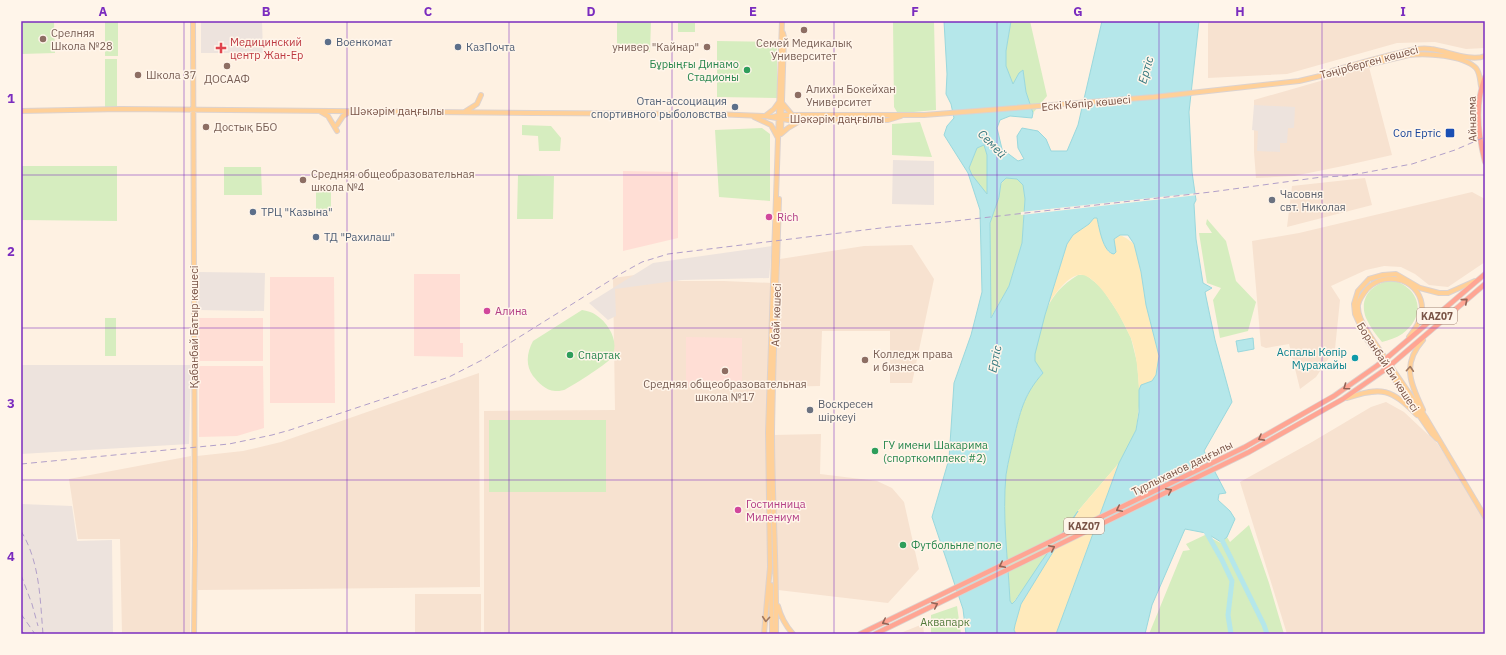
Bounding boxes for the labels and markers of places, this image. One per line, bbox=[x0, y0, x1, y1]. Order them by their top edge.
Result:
marker: Семей Медикалық Университет bbox=[799, 25, 809, 35]
place label: Срелняя Школа №28 bbox=[51, 26, 113, 53]
marker: Срелняя Школа №28 bbox=[38, 34, 48, 44]
place label: Медицинский центр Жан-Ер bbox=[230, 35, 304, 62]
place label: Военкомат bbox=[336, 35, 392, 49]
place label: Семей Медикалық Университет bbox=[756, 36, 852, 63]
marker: Военкомат bbox=[323, 37, 333, 47]
place label: КазПочта bbox=[466, 40, 515, 54]
place label: универ "Кайнар" bbox=[612, 40, 699, 54]
marker: Медицинский центр Жан-Ер bbox=[215, 42, 227, 54]
marker: КазПочта bbox=[453, 42, 463, 52]
marker: универ "Кайнар" bbox=[702, 42, 712, 52]
place label: Бұрыңғы Динамо Стадионы bbox=[649, 57, 739, 84]
marker: ДОСААФ bbox=[222, 61, 232, 71]
marker: Бұрыңғы Динамо Стадионы bbox=[742, 65, 752, 75]
place label: Школа 37 bbox=[146, 68, 196, 82]
marker: Школа 37 bbox=[133, 70, 143, 80]
place label: ДОСААФ bbox=[204, 72, 250, 86]
place label: Алихан Бокейхан Университет bbox=[806, 82, 896, 109]
marker: Алихан Бокейхан Университет bbox=[793, 90, 803, 100]
place label: Отан-ассоциация спортивного рыболовства bbox=[591, 94, 727, 121]
marker: Отан-ассоциация спортивного рыболовства bbox=[730, 102, 740, 112]
place label: Достық ББО bbox=[214, 120, 278, 134]
marker: Достық ББО bbox=[201, 122, 211, 132]
place label: Сол Ертіс bbox=[1393, 126, 1441, 140]
marker: Сол Ертіс bbox=[1444, 127, 1456, 139]
place label: Средняя общеобразовательная школа №4 bbox=[311, 167, 475, 194]
marker: Средняя общеобразовательная школа №4 bbox=[298, 175, 308, 185]
place label: Часовня свт. Николая bbox=[1280, 187, 1346, 214]
marker: Часовня свт. Николая bbox=[1267, 195, 1277, 205]
place label: ТРЦ "Казына" bbox=[261, 205, 333, 219]
marker: ТРЦ "Казына" bbox=[248, 207, 258, 217]
place label: Rich bbox=[777, 210, 799, 224]
marker: Rich bbox=[764, 212, 774, 222]
place label: ТД "Рахилаш" bbox=[324, 230, 395, 244]
marker: ТД "Рахилаш" bbox=[311, 232, 321, 242]
place label: Алина bbox=[495, 304, 527, 318]
marker: Алина bbox=[482, 306, 492, 316]
place label: Аспалы Көпір Мұражайы bbox=[1277, 345, 1347, 372]
place label: Колледж права и бизнеса bbox=[873, 347, 953, 374]
place label: Спартак bbox=[578, 348, 620, 362]
marker: Спартак bbox=[565, 350, 575, 360]
marker: Аспалы Көпір Мұражайы bbox=[1350, 353, 1360, 363]
marker: Колледж права и бизнеса bbox=[860, 355, 870, 365]
marker: Средняя общеобразовательная школа №17 bbox=[720, 366, 730, 376]
place label: Средняя общеобразовательная школа №17 bbox=[643, 377, 807, 404]
place label: Воскресен шіркеуі bbox=[818, 397, 873, 424]
marker: Воскресен шіркеуі bbox=[805, 405, 815, 415]
place label: ГУ имени Шакарима (спорткомплекс #2) bbox=[883, 438, 988, 465]
marker: ГУ имени Шакарима (спорткомплекс #2) bbox=[870, 446, 880, 456]
place label: Гостинница Милениум bbox=[746, 497, 806, 524]
marker: Гостинница Милениум bbox=[733, 505, 743, 515]
place label: Футбольнле поле bbox=[911, 538, 1001, 552]
marker: Футбольнле поле bbox=[898, 540, 908, 550]

